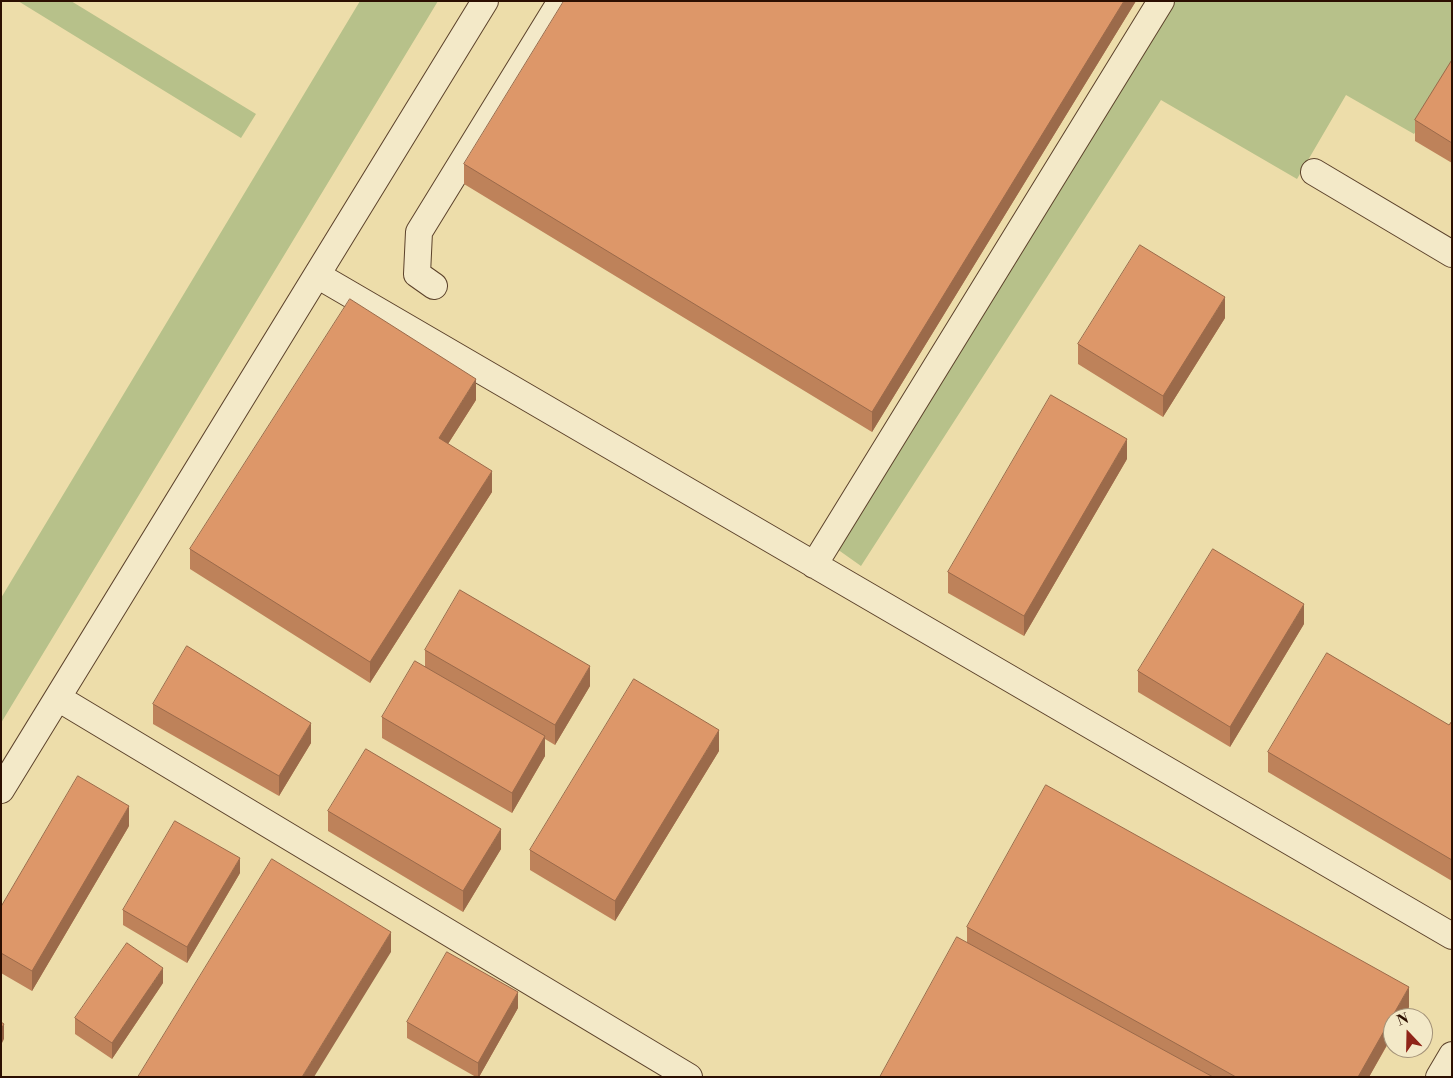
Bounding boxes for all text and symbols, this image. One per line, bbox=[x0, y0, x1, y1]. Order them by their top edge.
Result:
north arrow bbox=[1383, 1008, 1433, 1058]
text: N bbox=[1395, 1010, 1411, 1030]

